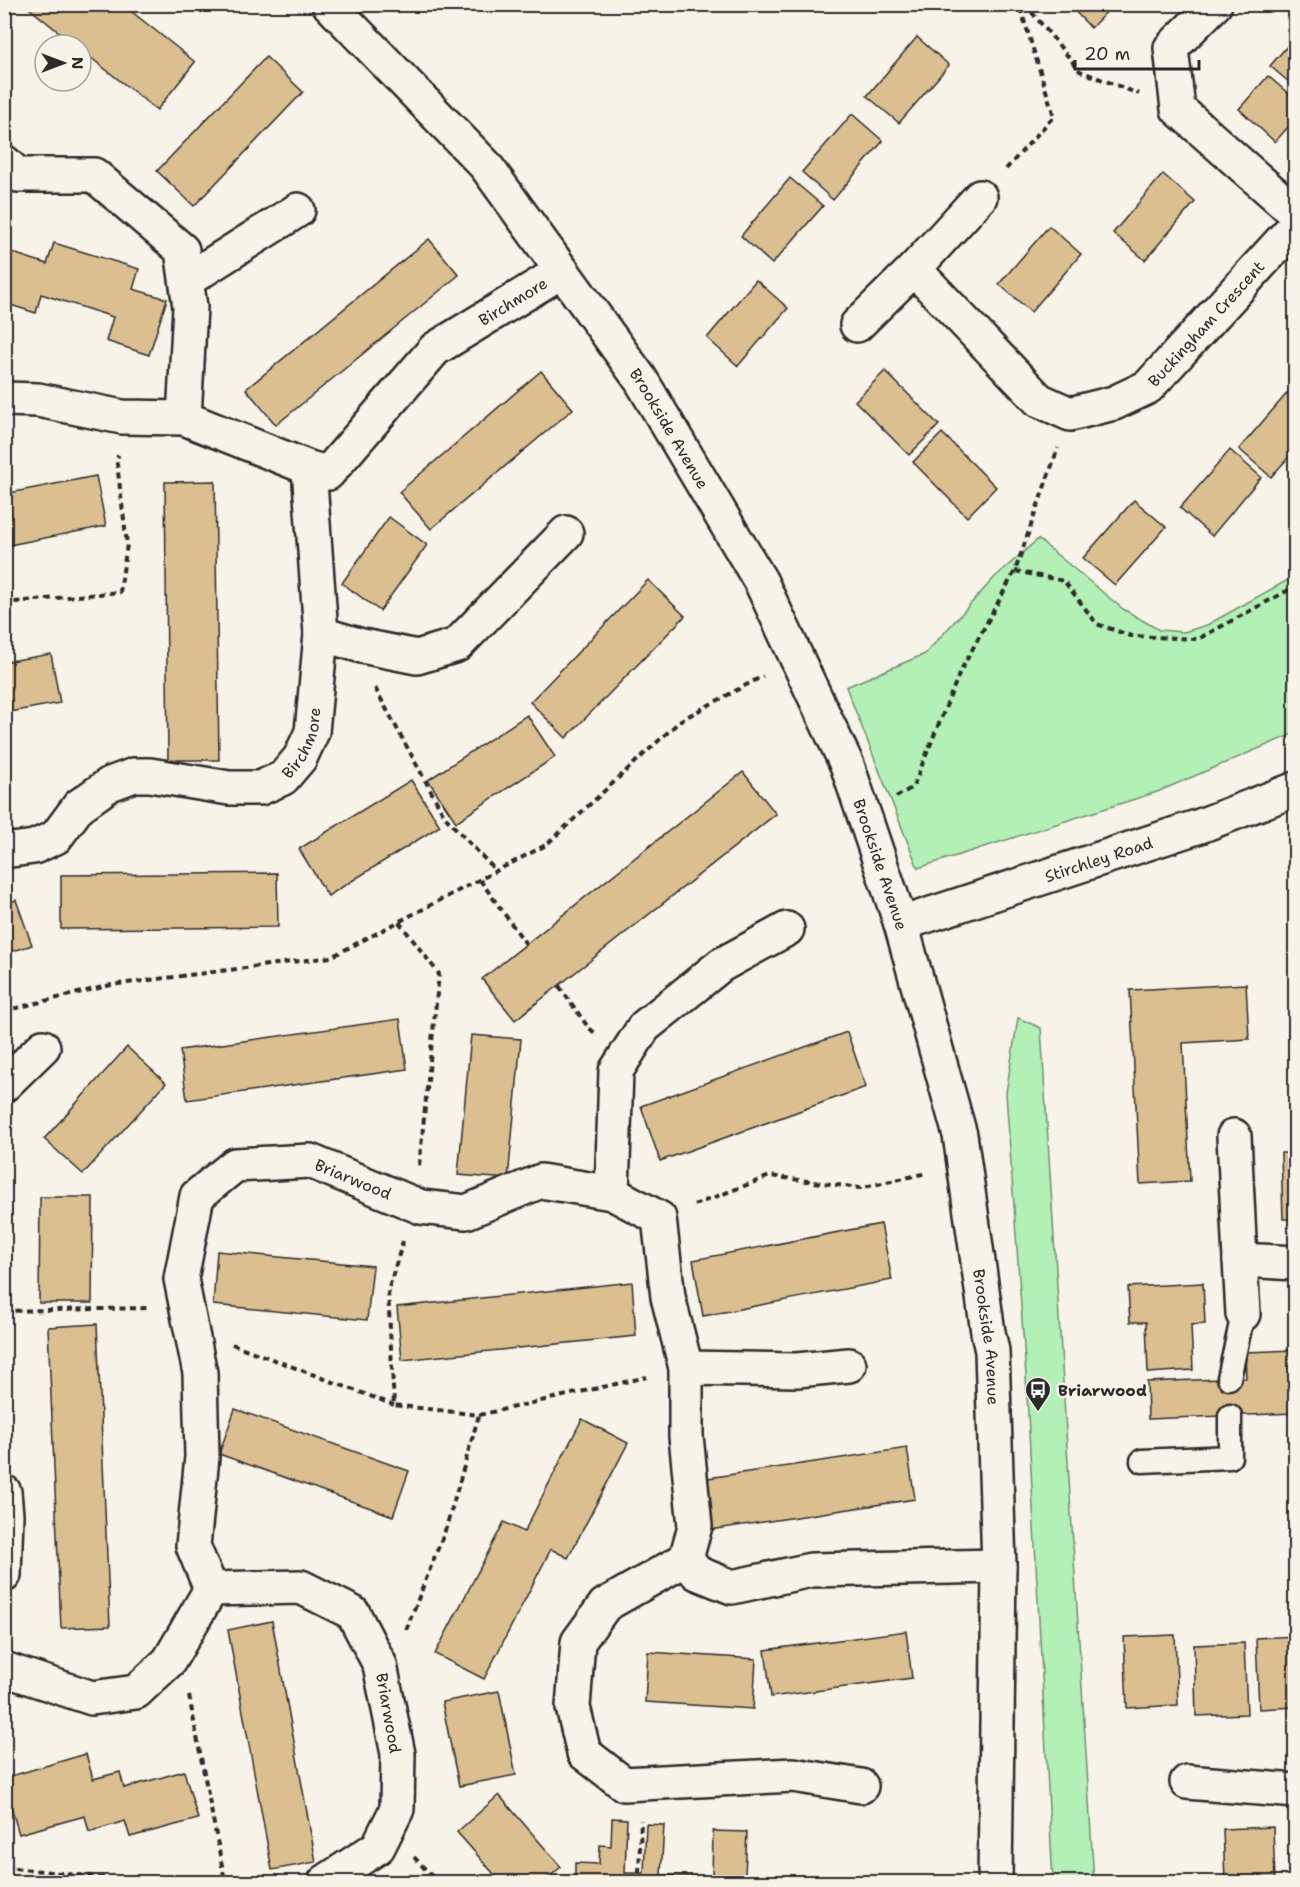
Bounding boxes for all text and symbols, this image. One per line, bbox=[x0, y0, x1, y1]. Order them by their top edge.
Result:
north arrow bbox=[33, 33, 93, 93]
scale bar bbox=[1075, 33, 1200, 71]
text: 20 m bbox=[1084, 42, 1130, 66]
text: N bbox=[67, 57, 88, 69]
street label: Buckingham Crescent bbox=[1143, 256, 1269, 391]
street label: Birchmore bbox=[475, 273, 551, 331]
street label: Brookside Avenue bbox=[625, 364, 713, 493]
street label: Birchmore bbox=[277, 706, 325, 783]
street label: Brookside Avenue bbox=[848, 796, 912, 932]
street label: Stirchley Road bbox=[1042, 832, 1156, 887]
street label: Briarwood bbox=[312, 1154, 395, 1205]
street label: Brookside Avenue bbox=[968, 1268, 1004, 1406]
bus stop icon: Briarwood bbox=[1023, 1375, 1053, 1413]
place label: Briarwood bbox=[1058, 1380, 1147, 1401]
street label: Briarwood bbox=[371, 1671, 406, 1755]

